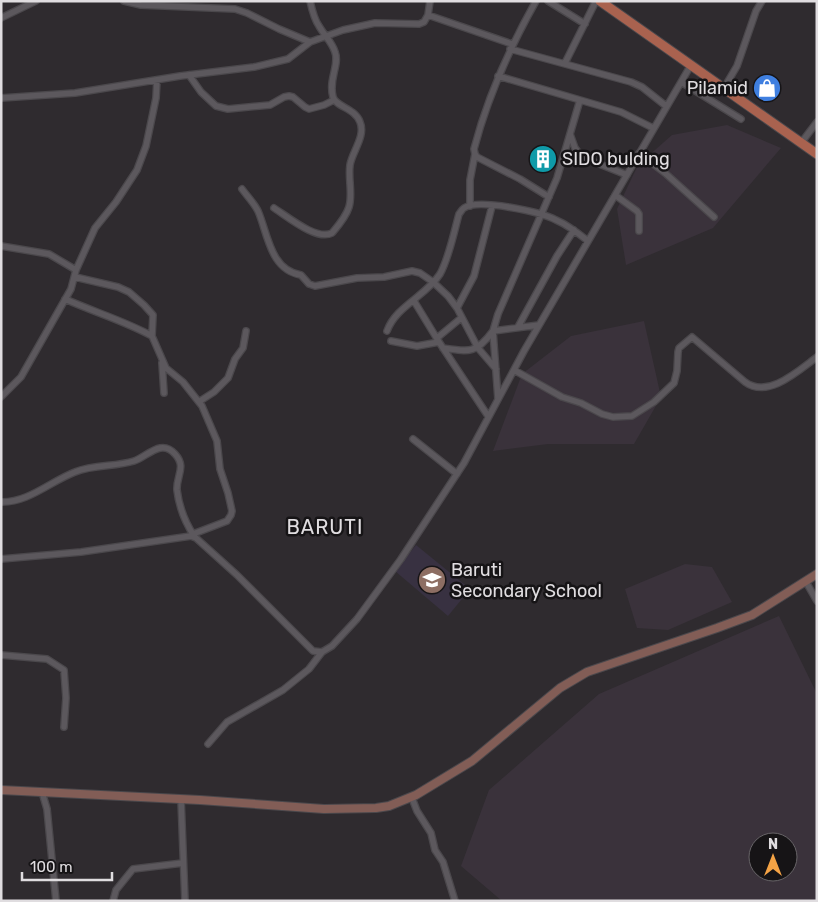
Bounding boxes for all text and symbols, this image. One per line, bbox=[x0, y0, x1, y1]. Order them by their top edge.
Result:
shop icon: Pilamid bbox=[752, 73, 782, 103]
place label: Pilamid bbox=[687, 77, 748, 99]
building icon: SIDO bulding bbox=[528, 144, 558, 174]
place label: SIDO bulding bbox=[562, 148, 670, 170]
district label: BARUTI bbox=[287, 515, 363, 539]
place label: Baruti Secondary School bbox=[451, 559, 602, 602]
school or university icon: Baruti Secondary School bbox=[417, 565, 447, 595]
north arrow bbox=[748, 832, 798, 882]
text: N bbox=[768, 836, 778, 853]
scale bar bbox=[22, 850, 112, 882]
text: 100 m bbox=[30, 858, 72, 876]

